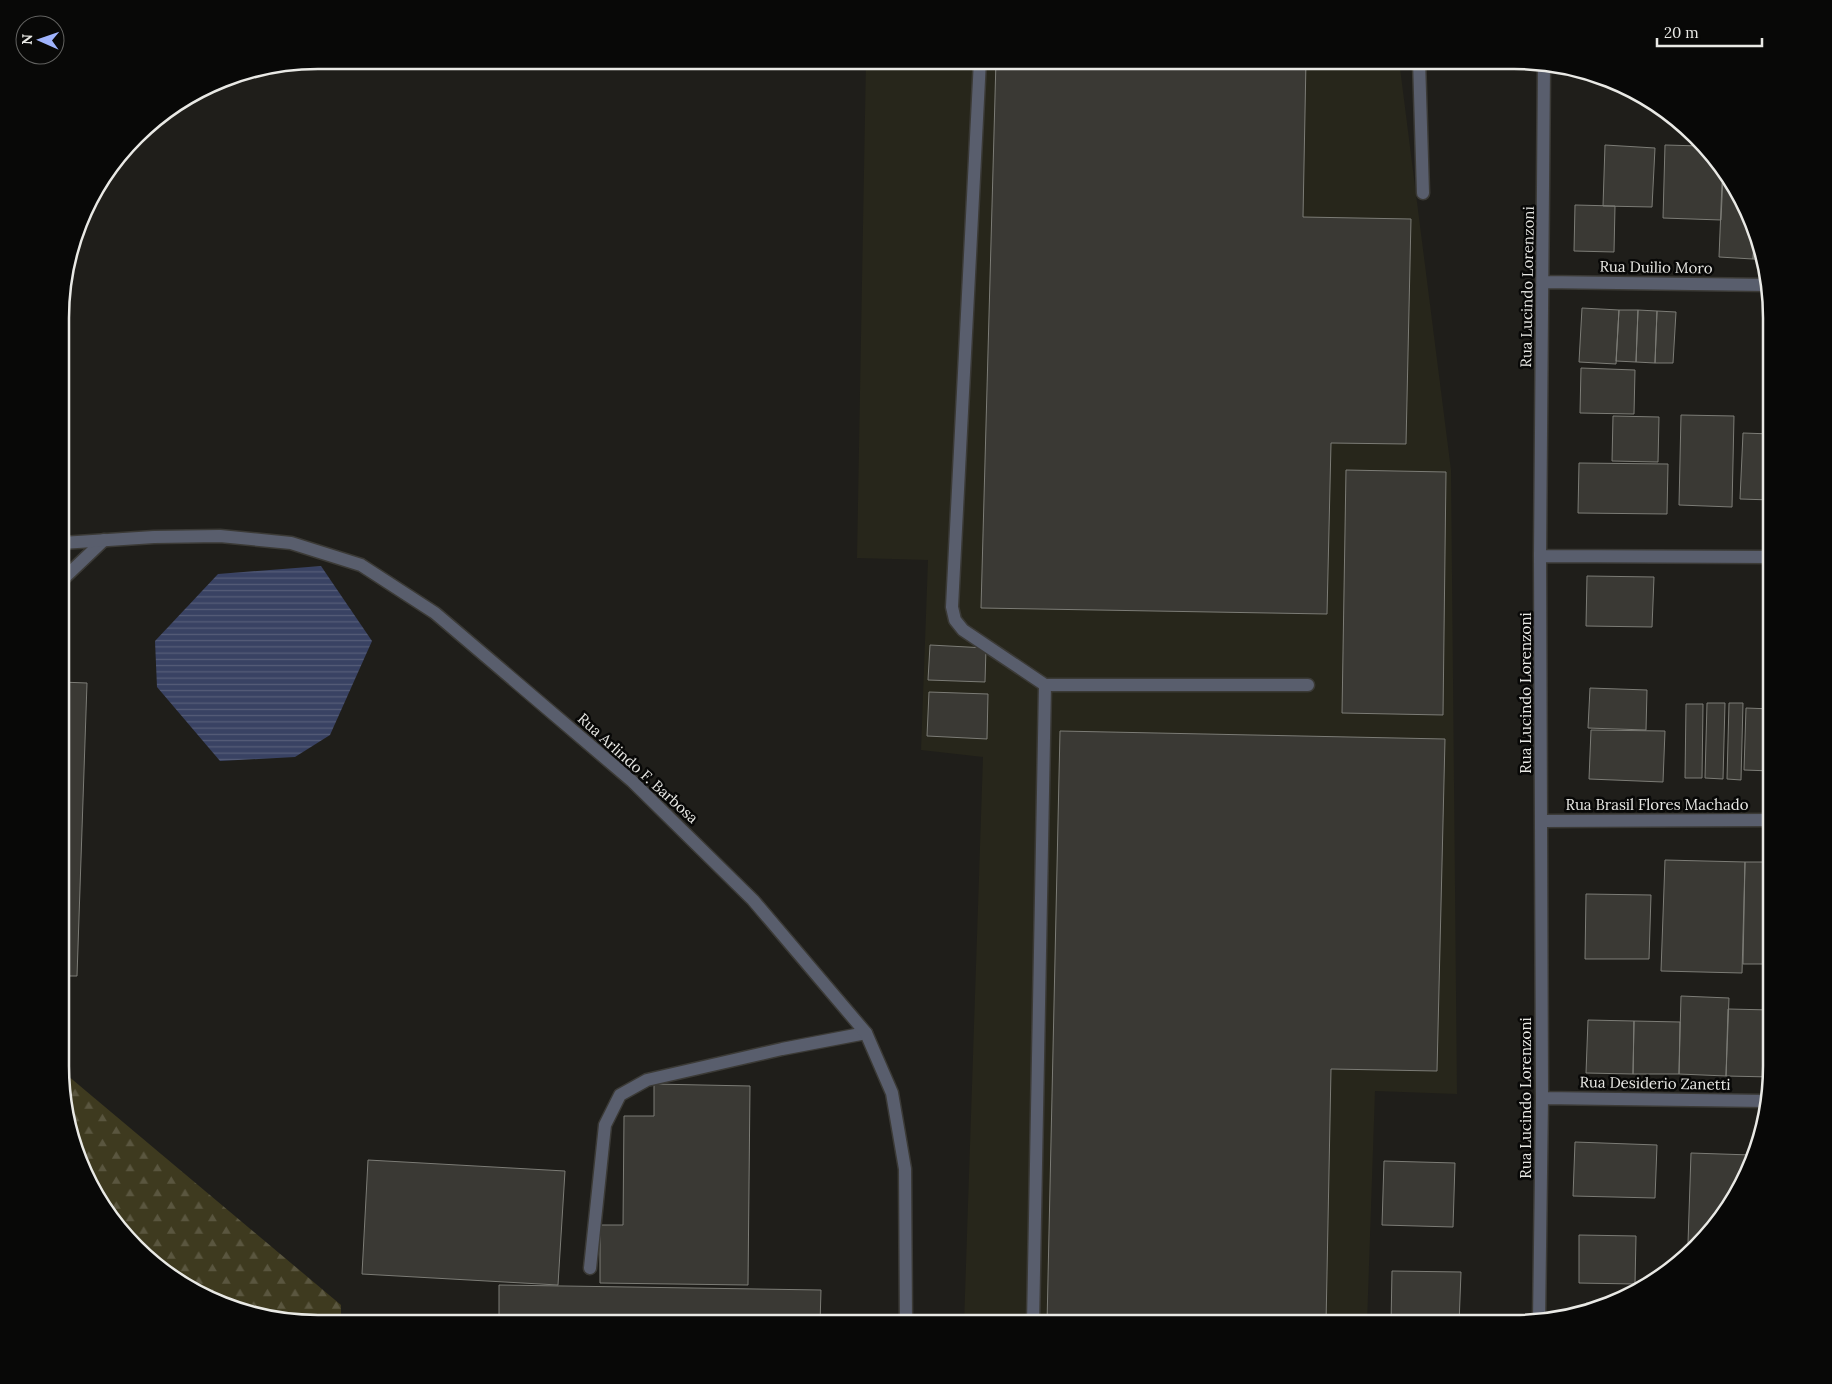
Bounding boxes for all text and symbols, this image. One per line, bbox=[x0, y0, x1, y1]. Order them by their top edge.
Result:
north arrow bbox=[15, 15, 65, 65]
scale bar bbox=[1657, 15, 1762, 47]
text: 20 m bbox=[1664, 23, 1699, 42]
text: N bbox=[18, 34, 36, 45]
street label: Rua Lucindo Lorenzoni bbox=[1516, 206, 1538, 368]
street label: Rua Duilio Moro bbox=[1599, 257, 1713, 277]
street label: Rua Lucindo Lorenzoni bbox=[1516, 612, 1535, 774]
street label: Rua Arlindo F. Barbosa bbox=[574, 709, 702, 827]
street label: Rua Brasil Flores Machado bbox=[1565, 795, 1749, 814]
street label: Rua Lucindo Lorenzoni bbox=[1516, 1017, 1535, 1179]
street label: Rua Desiderio Zanetti bbox=[1579, 1072, 1731, 1094]

